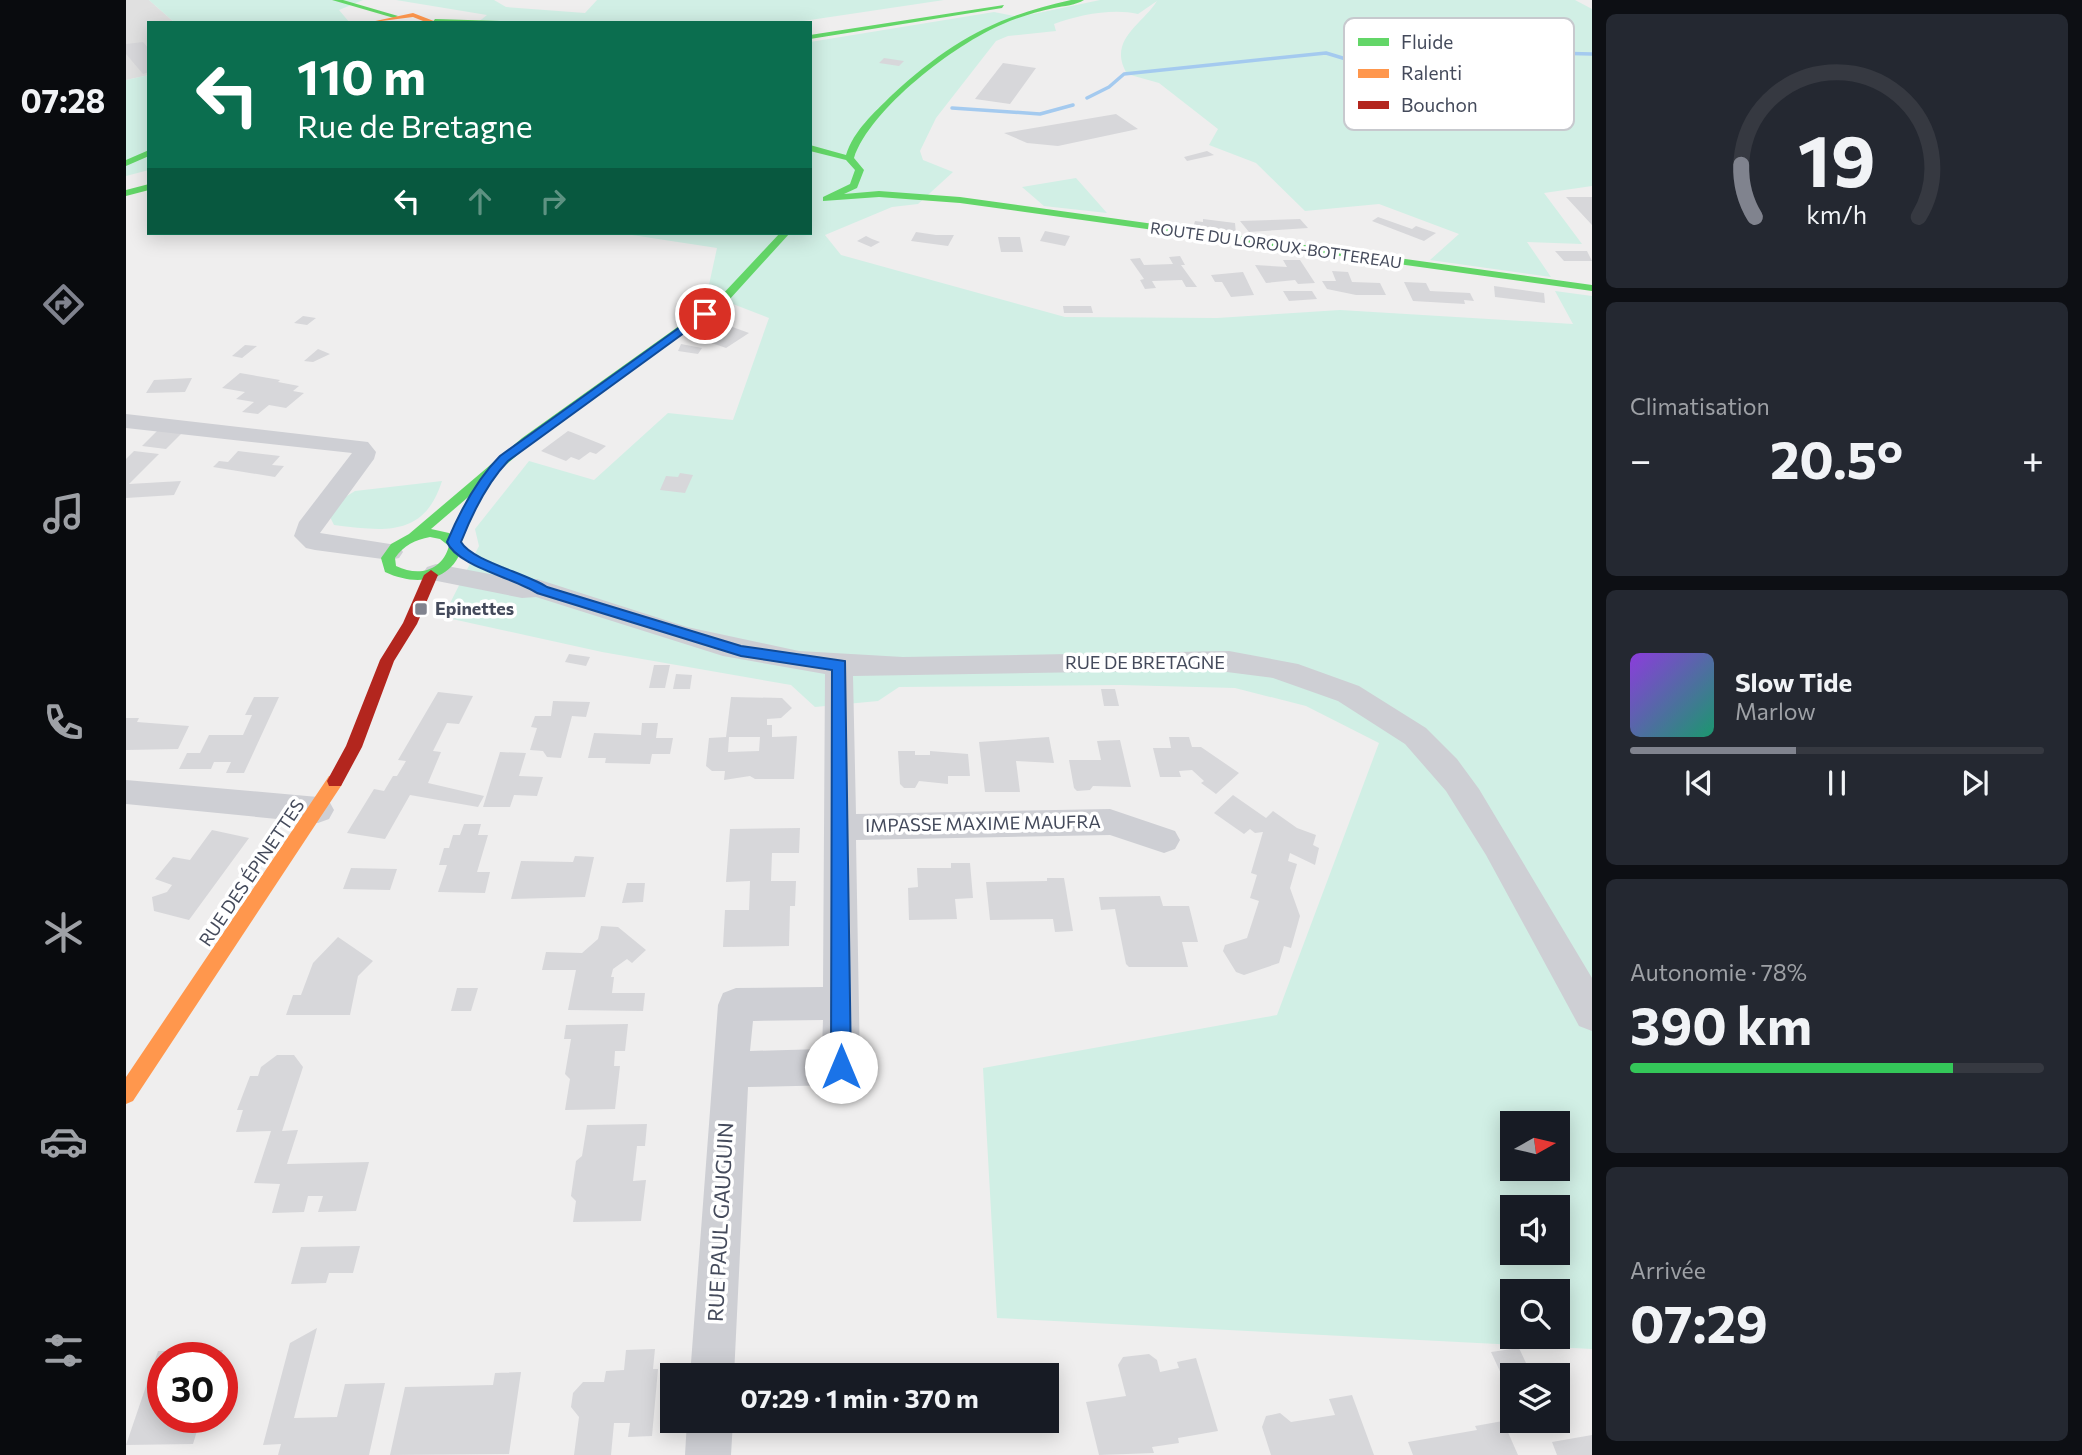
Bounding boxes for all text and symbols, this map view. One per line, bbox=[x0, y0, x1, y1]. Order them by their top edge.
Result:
legend bbox=[1344, 18, 1574, 130]
text: Fluide bbox=[1401, 30, 1453, 53]
text: 110 m bbox=[297, 45, 426, 105]
icon: left bbox=[182, 49, 273, 140]
text: Ralenti bbox=[1401, 61, 1462, 84]
text: 07:28 bbox=[21, 80, 105, 120]
text: Bouchon bbox=[1401, 93, 1478, 116]
text: Rue de Bretagne bbox=[297, 105, 533, 145]
text: 19 bbox=[1798, 113, 1876, 202]
icon: left bbox=[388, 182, 426, 220]
icon: ahead bbox=[461, 182, 499, 220]
icon: right bbox=[534, 182, 572, 220]
text: km/h bbox=[1807, 199, 1867, 229]
street label: ROUTE DU LOROUX-BOTTEREAU bbox=[1149, 217, 1403, 272]
icon: directions bbox=[39, 280, 88, 329]
pin bbox=[675, 284, 735, 344]
icon: arrive bbox=[686, 295, 724, 333]
text: Climatisation bbox=[1630, 392, 1770, 420]
text: 20.5° bbox=[1770, 426, 1903, 490]
text: − bbox=[1630, 435, 1652, 482]
text: + bbox=[2022, 435, 2044, 482]
icon: music bbox=[39, 489, 88, 538]
place label: Epinettes bbox=[435, 597, 514, 619]
marker: Epinettes bbox=[413, 601, 429, 617]
street label: RUE DE BRETAGNE bbox=[1065, 651, 1225, 673]
text: Slow Tide bbox=[1735, 666, 1852, 697]
text: Marlow bbox=[1735, 697, 1816, 725]
icon: phone bbox=[39, 698, 88, 747]
icon: previous bbox=[1680, 764, 1718, 802]
icon: pause bbox=[1818, 764, 1856, 802]
icon: next bbox=[1956, 764, 1994, 802]
street label: RUE DES ÉPINETTES bbox=[194, 795, 309, 950]
street label: IMPASSE MAXIME MAUFRA bbox=[865, 810, 1101, 836]
icon: climate bbox=[39, 908, 88, 957]
text: Autonomie · 78% bbox=[1630, 958, 1807, 986]
text: 390 km bbox=[1630, 992, 1812, 1056]
position arrow bbox=[804, 1030, 878, 1104]
north arrow bbox=[1500, 1111, 1570, 1181]
map controls bbox=[1500, 1111, 1570, 1433]
icon: car bbox=[39, 1117, 88, 1166]
street label: RUE PAUL GAUGUIN bbox=[702, 1121, 737, 1322]
button: sound bbox=[1500, 1195, 1570, 1265]
text: Arrivée bbox=[1630, 1256, 1706, 1284]
button: search bbox=[1500, 1279, 1570, 1349]
text: 07:29 bbox=[1630, 1290, 1768, 1354]
icon: filters bbox=[39, 1326, 88, 1375]
speed limit sign: 30 bbox=[147, 1342, 238, 1433]
button: layers bbox=[1500, 1363, 1570, 1433]
text: 07:29 · 1 min · 370 m bbox=[740, 1382, 979, 1413]

